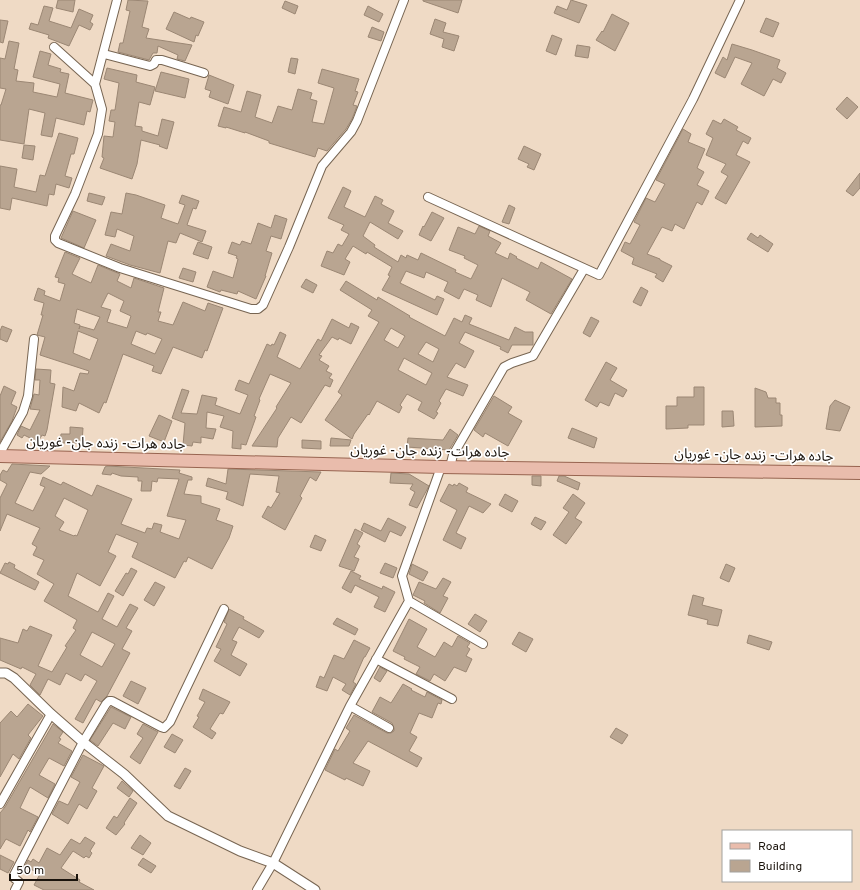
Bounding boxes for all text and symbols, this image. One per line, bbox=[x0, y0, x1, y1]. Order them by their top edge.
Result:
street label: جاده هرات- زنده جان- غوریان bbox=[26, 434, 186, 454]
street label: جاده هرات- زنده جان- غوریان bbox=[350, 442, 510, 462]
street label: جاده هرات- زنده جان- غوریان bbox=[674, 446, 834, 466]
legend bbox=[722, 830, 852, 882]
text: Road bbox=[758, 839, 786, 855]
scale bar bbox=[10, 856, 77, 882]
text: Building bbox=[758, 859, 802, 875]
text: 50 m bbox=[16, 863, 44, 879]

